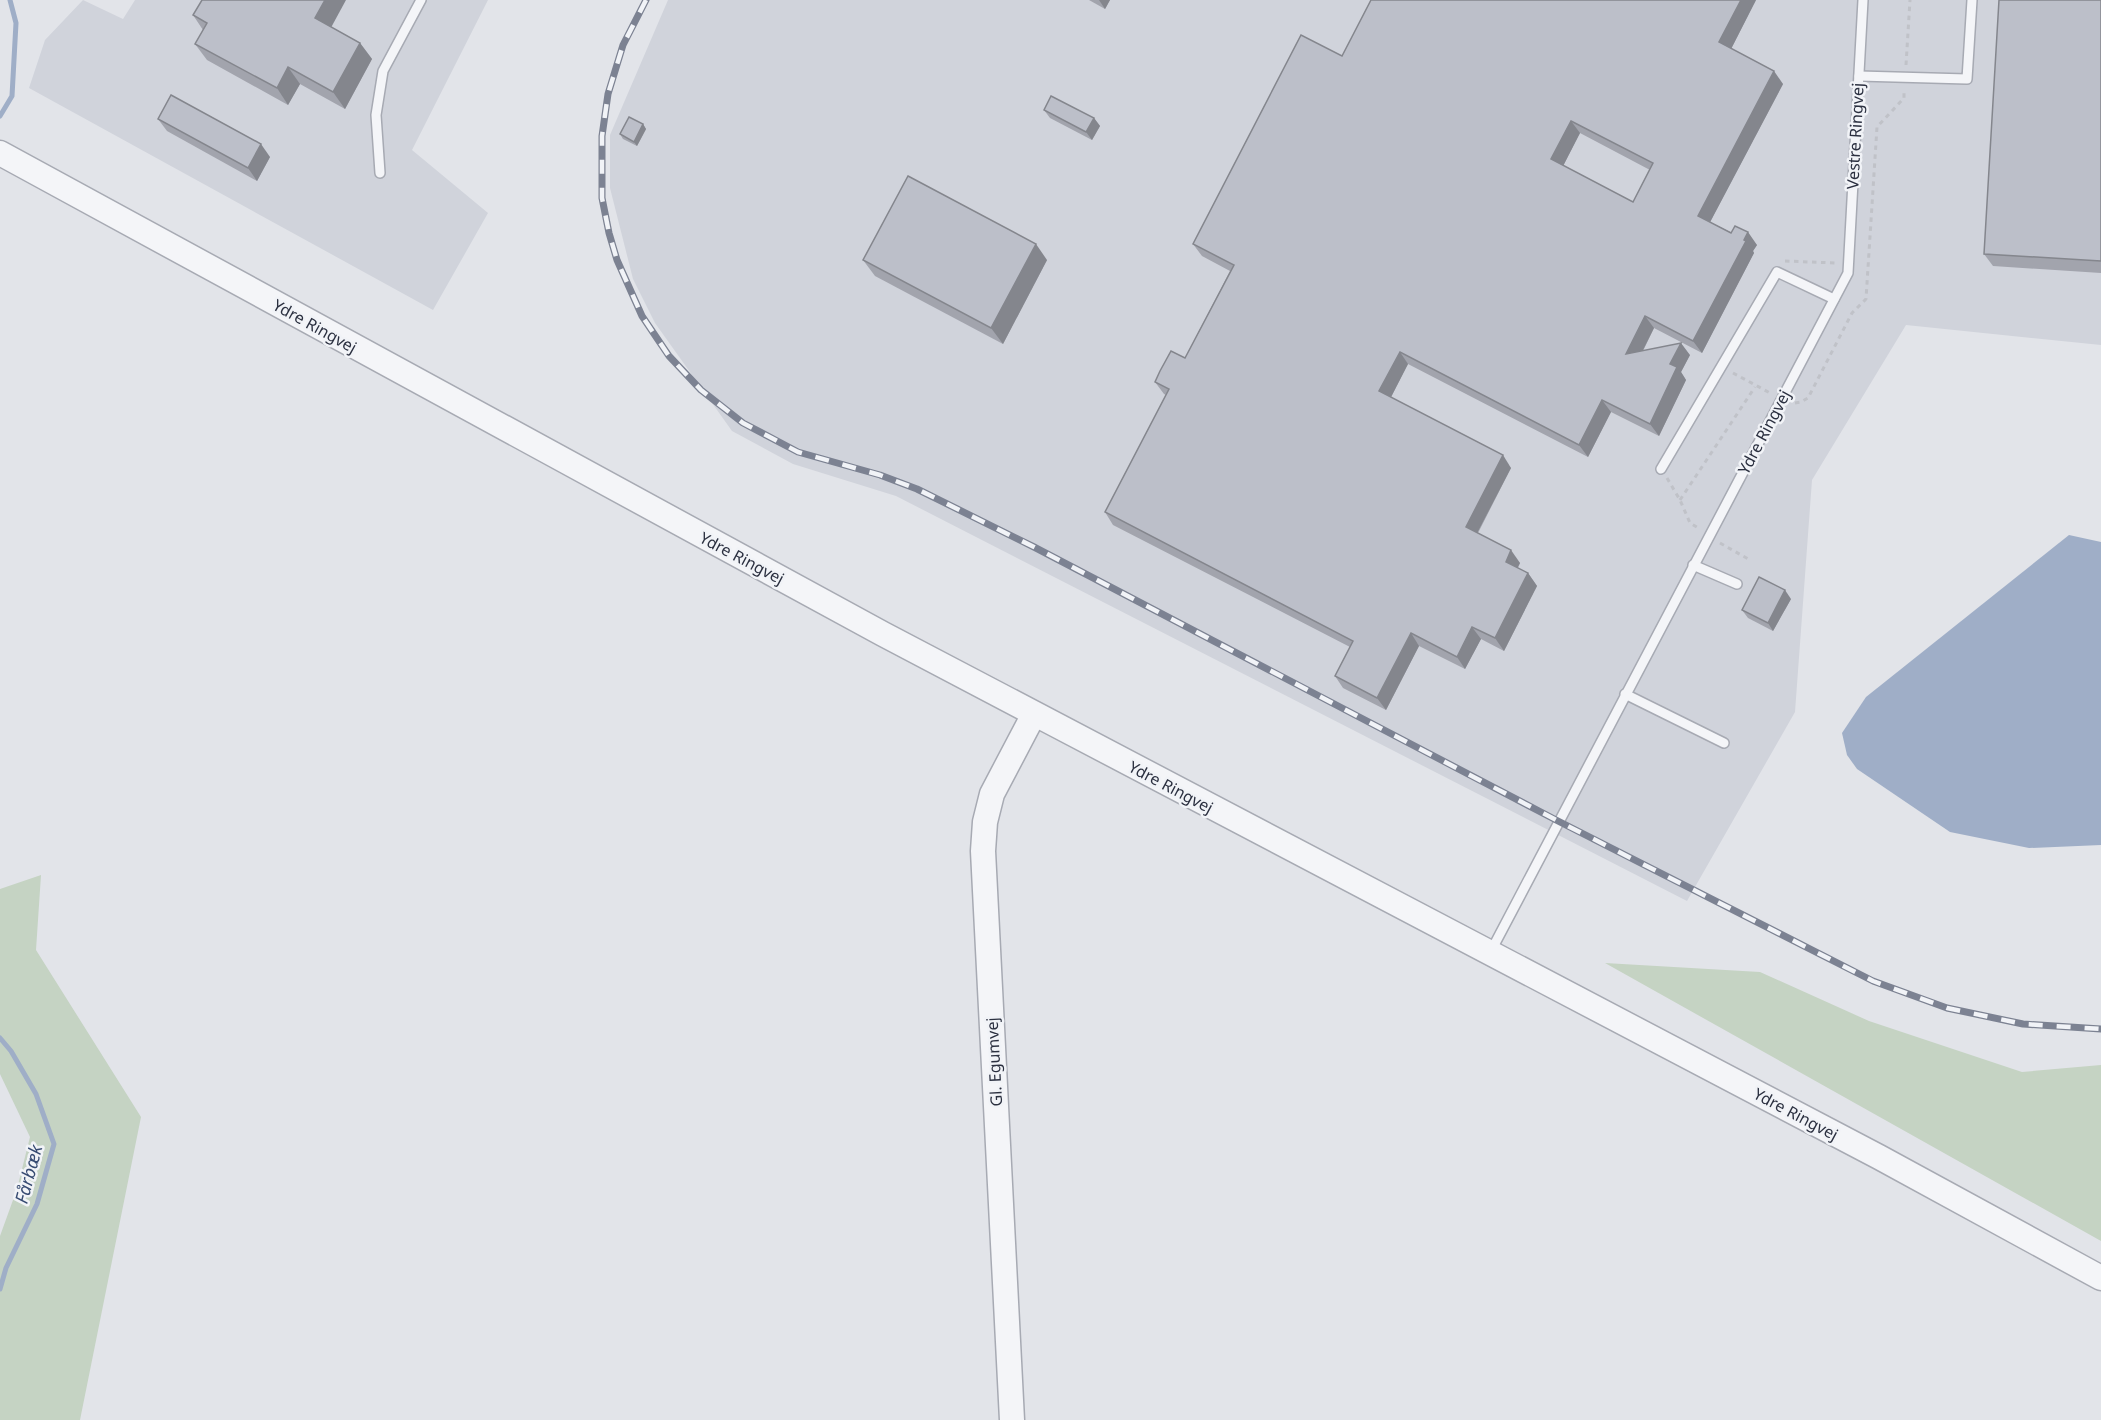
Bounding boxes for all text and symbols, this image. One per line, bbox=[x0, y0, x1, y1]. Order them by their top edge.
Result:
street label: Vestre Ringvej bbox=[1841, 82, 1869, 190]
street label: Ydre Ringvej bbox=[269, 294, 361, 358]
street label: Ydre Ringvej bbox=[1733, 386, 1795, 478]
street label: Ydre Ringvej bbox=[696, 527, 788, 589]
street label: Ydre Ringvej bbox=[1125, 756, 1217, 818]
street label: Gl. Egumvej bbox=[981, 1017, 1007, 1107]
street label: Ydre Ringvej bbox=[1750, 1083, 1842, 1145]
water label: Fårbæk bbox=[9, 1141, 48, 1206]

